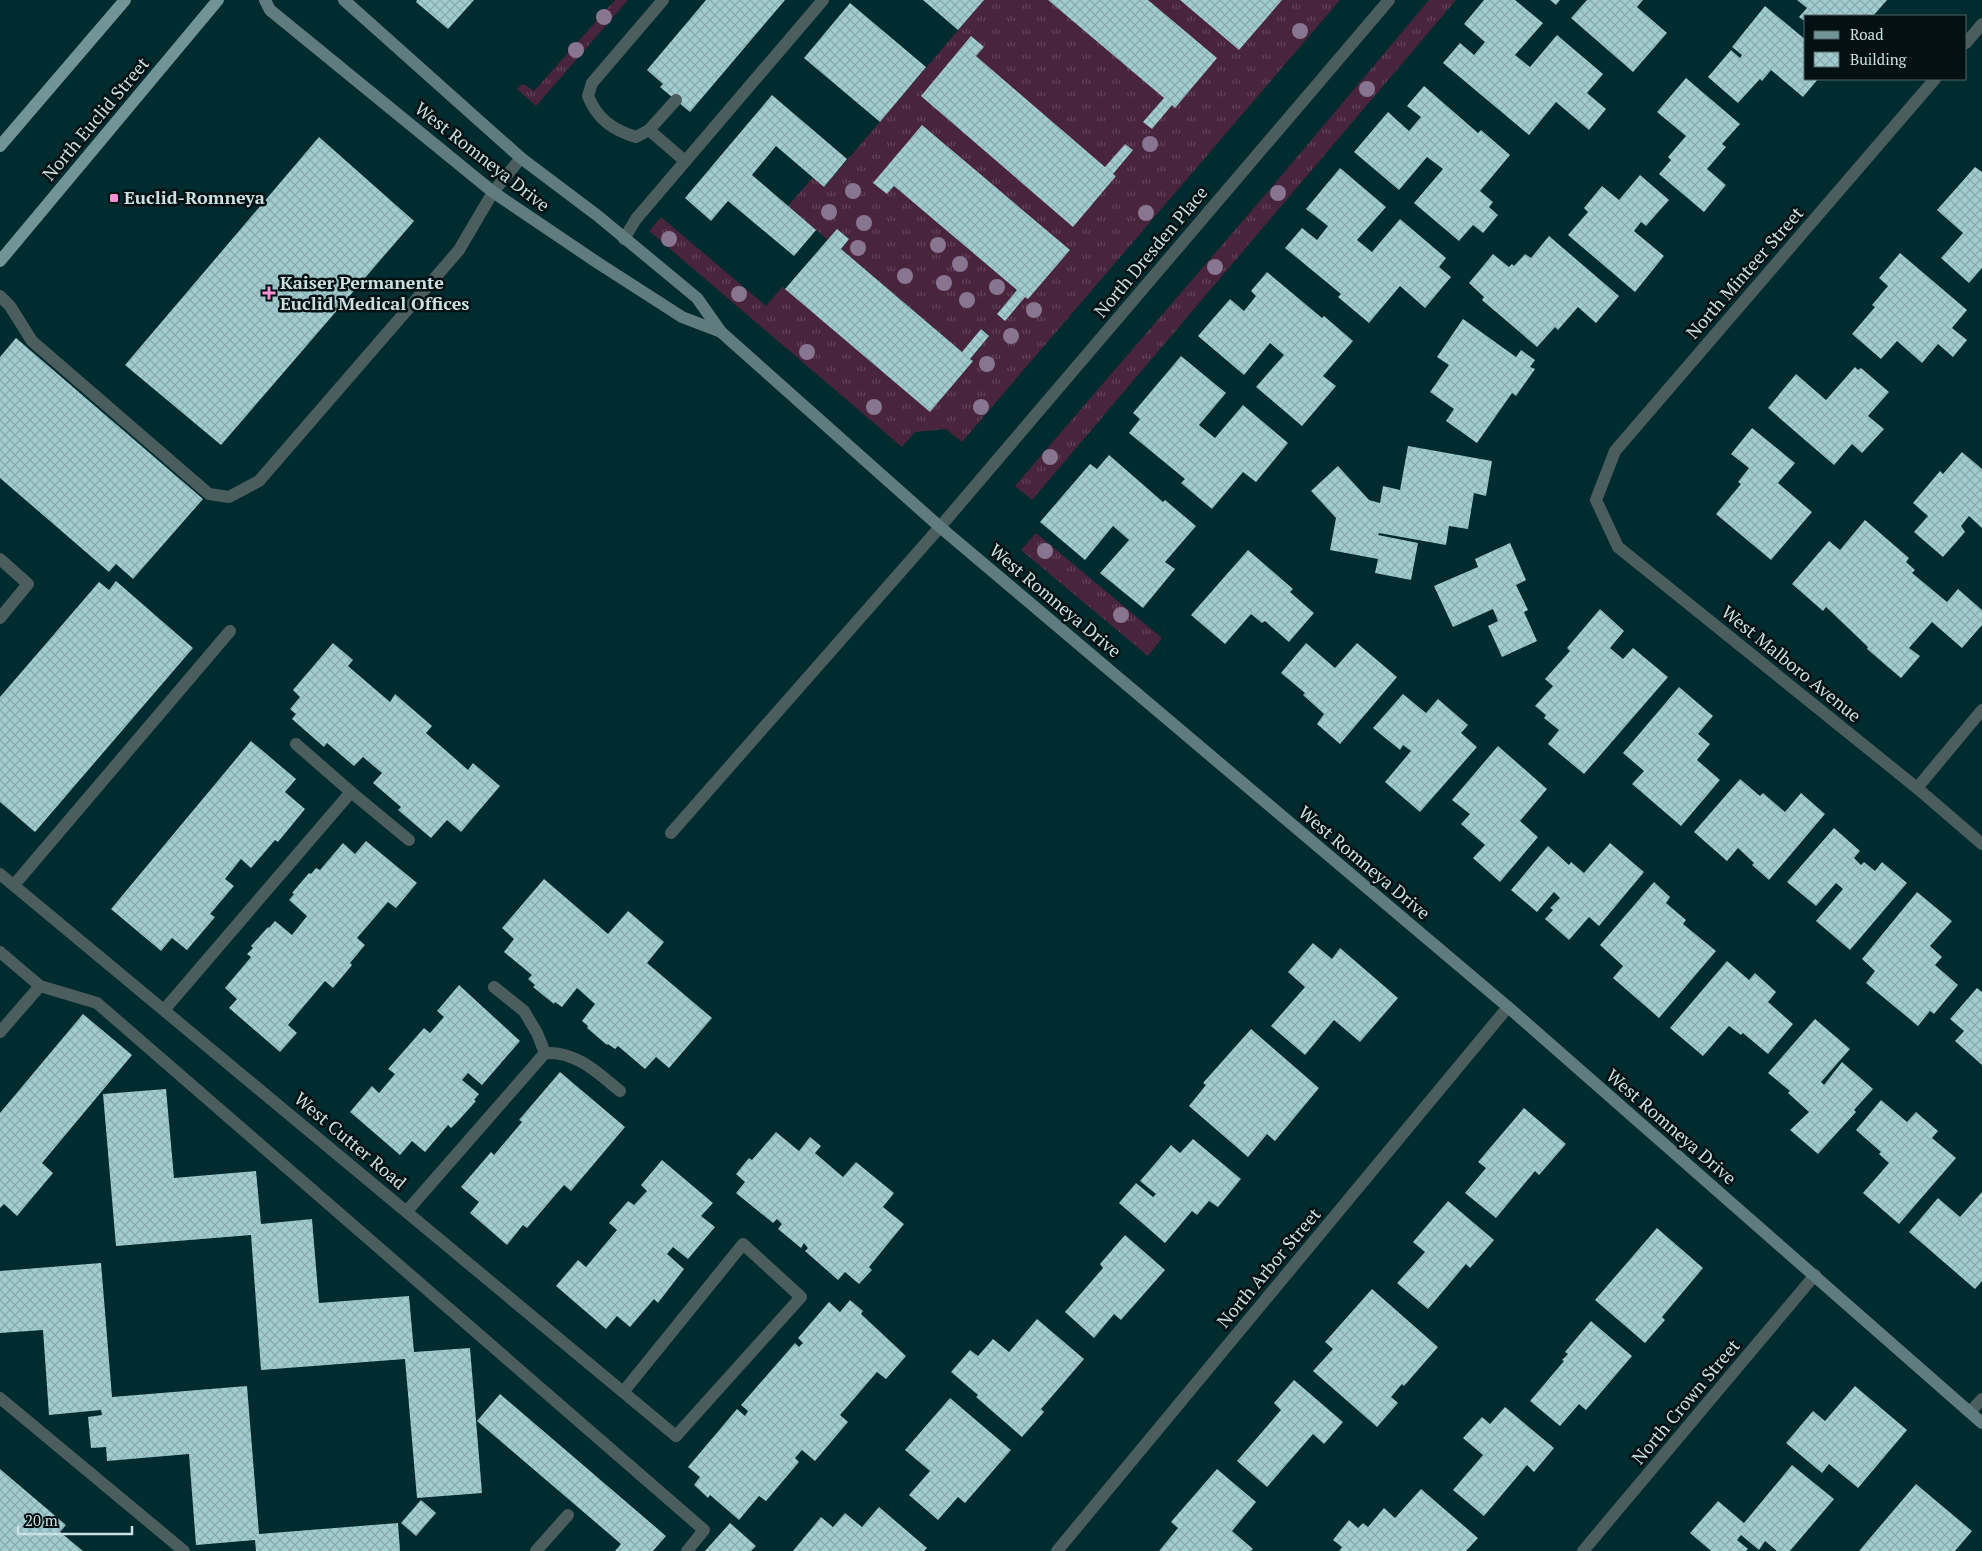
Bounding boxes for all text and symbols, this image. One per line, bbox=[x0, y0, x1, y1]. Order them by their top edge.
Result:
legend bbox=[1804, 15, 1967, 80]
text: Road bbox=[1850, 24, 1883, 44]
text: Building bbox=[1850, 49, 1908, 69]
street label: North Euclid Street bbox=[37, 51, 154, 185]
street label: West Romneya Drive bbox=[410, 96, 555, 216]
street label: North Dresden Place bbox=[1088, 181, 1212, 322]
place label: Euclid-Romneya bbox=[124, 185, 265, 209]
marker: Euclid-Romneya bbox=[108, 192, 120, 204]
street label: North Minteer Street bbox=[1680, 201, 1808, 343]
place label: Kaiser Permanente Euclid Medical Offices bbox=[280, 270, 470, 315]
marker: Kaiser Permanente Euclid Medical Offices bbox=[262, 286, 276, 300]
street label: West Romneya Drive bbox=[985, 538, 1127, 662]
street label: West Malboro Avenue bbox=[1717, 599, 1867, 727]
street label: West Romneya Drive bbox=[1294, 800, 1436, 924]
street label: West Romneya Drive bbox=[1601, 1063, 1742, 1189]
street label: West Cutter Road bbox=[290, 1086, 412, 1194]
street label: North Arbor Street bbox=[1211, 1202, 1326, 1332]
street label: North Crown Street bbox=[1626, 1334, 1745, 1469]
scale bar bbox=[18, 1504, 131, 1536]
text: 20 m bbox=[25, 1510, 58, 1530]

